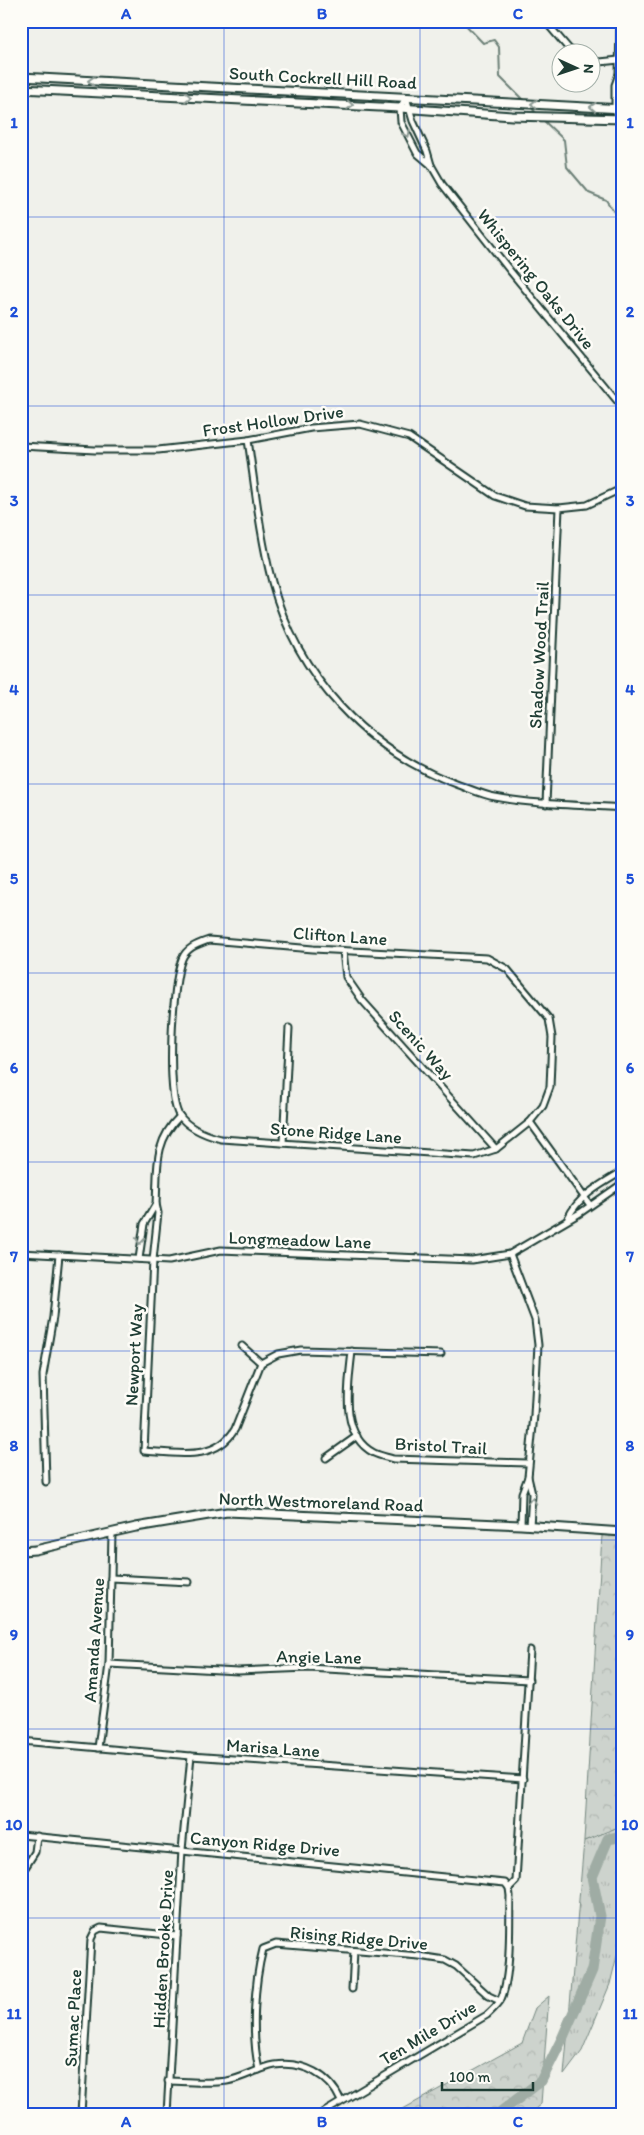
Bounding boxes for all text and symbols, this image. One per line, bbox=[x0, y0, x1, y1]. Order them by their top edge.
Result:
text: A bbox=[120, 4, 132, 23]
text: B bbox=[317, 4, 328, 23]
text: C bbox=[513, 4, 524, 23]
north arrow bbox=[552, 42, 602, 92]
street label: South Cockrell Hill Road bbox=[228, 62, 418, 94]
text: N bbox=[580, 63, 597, 74]
one-way arrow bbox=[87, 75, 95, 86]
one-way arrow bbox=[184, 92, 192, 103]
one-way arrow bbox=[530, 99, 538, 110]
one-way arrow bbox=[347, 100, 355, 111]
one-way arrow bbox=[588, 102, 596, 113]
text: 1 bbox=[10, 113, 18, 132]
text: 1 bbox=[626, 113, 634, 132]
one-way arrow bbox=[401, 129, 411, 138]
street label: Whispering Oaks Drive bbox=[472, 204, 600, 354]
text: 2 bbox=[10, 302, 19, 321]
text: 2 bbox=[626, 302, 635, 321]
street label: Frost Hollow Drive bbox=[201, 400, 345, 442]
text: 3 bbox=[10, 491, 19, 510]
text: 3 bbox=[626, 491, 635, 510]
street label: Shadow Wood Trail bbox=[524, 581, 554, 729]
text: 4 bbox=[9, 680, 19, 699]
text: 4 bbox=[625, 680, 635, 699]
text: 5 bbox=[10, 869, 19, 888]
text: 5 bbox=[626, 869, 635, 888]
street label: Clifton Lane bbox=[292, 922, 388, 950]
street label: Scenic Way bbox=[384, 1005, 459, 1085]
text: 6 bbox=[10, 1058, 19, 1077]
text: 6 bbox=[626, 1058, 635, 1077]
street label: Stone Ridge Lane bbox=[269, 1117, 403, 1149]
street label: Longmeadow Lane bbox=[228, 1227, 372, 1253]
one-way arrow bbox=[135, 1237, 146, 1245]
text: 7 bbox=[9, 1247, 18, 1266]
text: 7 bbox=[625, 1247, 634, 1266]
street label: Newport Way bbox=[120, 1303, 148, 1407]
street label: Bristol Trail bbox=[394, 1433, 488, 1459]
text: 8 bbox=[10, 1436, 19, 1455]
text: 8 bbox=[626, 1436, 635, 1455]
street label: North Westmoreland Road bbox=[218, 1487, 424, 1517]
one-way arrow bbox=[526, 1497, 537, 1505]
street label: Amanda Avenue bbox=[79, 1577, 109, 1703]
text: 9 bbox=[10, 1625, 18, 1644]
text: 9 bbox=[626, 1625, 634, 1644]
street label: Angie Lane bbox=[276, 1645, 362, 1669]
street label: Marisa Lane bbox=[225, 1734, 321, 1762]
text: 10 bbox=[5, 1815, 23, 1834]
text: 10 bbox=[621, 1815, 639, 1834]
street label: Canyon Ridge Drive bbox=[189, 1826, 341, 1862]
street label: Hidden Brooke Drive bbox=[148, 1869, 178, 2029]
street label: Rising Ridge Drive bbox=[289, 1921, 429, 1955]
street label: Sumac Place bbox=[59, 1968, 87, 2068]
street label: Ten Mile Drive bbox=[376, 1996, 480, 2070]
text: 11 bbox=[7, 2004, 22, 2023]
text: 11 bbox=[623, 2004, 638, 2023]
scale bar bbox=[442, 2060, 533, 2092]
text: 100 m bbox=[449, 2068, 491, 2086]
text: A bbox=[120, 2112, 132, 2131]
text: B bbox=[317, 2112, 328, 2131]
text: C bbox=[513, 2112, 524, 2131]

